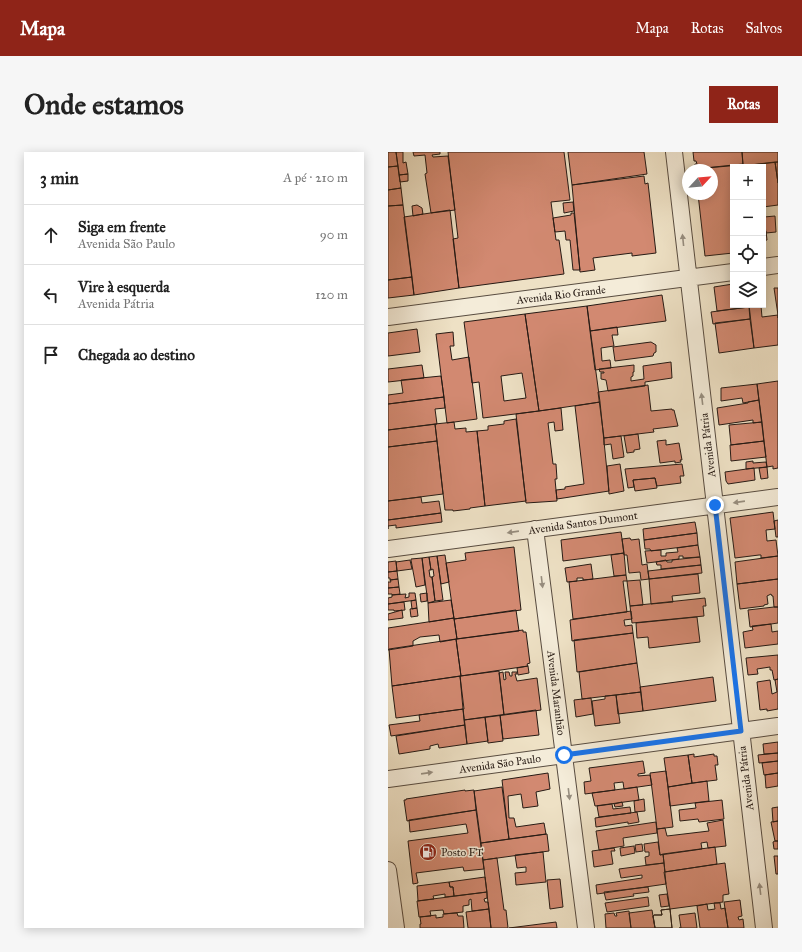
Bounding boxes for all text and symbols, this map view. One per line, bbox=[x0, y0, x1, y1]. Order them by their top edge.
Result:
text: Mapa bbox=[20, 17, 65, 40]
text: Mapa bbox=[635, 20, 669, 37]
text: Rotas bbox=[691, 20, 724, 37]
text: Salvos bbox=[746, 20, 782, 37]
button: Rotas bbox=[709, 86, 778, 123]
text: Onde estamos bbox=[24, 87, 184, 122]
north arrow bbox=[682, 164, 718, 200]
map controls bbox=[730, 164, 766, 308]
button: + bbox=[730, 164, 766, 200]
text: 3 min bbox=[40, 168, 79, 189]
text: A pé · 210 m bbox=[283, 170, 348, 186]
button: − bbox=[730, 200, 766, 236]
text: Siga em frente bbox=[78, 218, 166, 236]
icon: ahead bbox=[40, 224, 62, 246]
text: 90 m bbox=[320, 227, 348, 243]
one-way arrow bbox=[680, 234, 687, 246]
text: Avenida São Paulo bbox=[78, 236, 175, 252]
button: locate bbox=[730, 236, 766, 272]
button: layers bbox=[730, 272, 766, 308]
text: Vire à esquerda bbox=[78, 278, 170, 296]
street label: Avenida Rio Grande bbox=[515, 283, 607, 307]
icon: left bbox=[40, 284, 62, 306]
text: 120 m bbox=[315, 287, 348, 303]
text: Avenida Pátria bbox=[78, 296, 154, 312]
icon: arrive bbox=[40, 344, 62, 366]
text: Chegada ao destino bbox=[78, 346, 195, 364]
one-way arrow bbox=[699, 393, 705, 405]
street label: Avenida Pátria bbox=[698, 412, 719, 479]
route end bbox=[706, 496, 724, 514]
one-way arrow bbox=[733, 499, 745, 505]
street label: Avenida Santos Dumont bbox=[527, 509, 639, 537]
one-way arrow bbox=[507, 529, 519, 535]
one-way arrow bbox=[539, 576, 545, 588]
street label: Avenida Maranhão bbox=[544, 649, 568, 736]
street label: Avenida Pátria bbox=[736, 745, 757, 812]
route start bbox=[555, 746, 573, 764]
street label: Avenida São Paulo bbox=[457, 752, 542, 776]
one-way arrow bbox=[421, 770, 433, 776]
one-way arrow bbox=[566, 788, 572, 800]
fuel station icon: Posto FT bbox=[418, 842, 438, 862]
place label: Posto FT bbox=[441, 846, 484, 859]
one-way arrow bbox=[756, 883, 763, 895]

